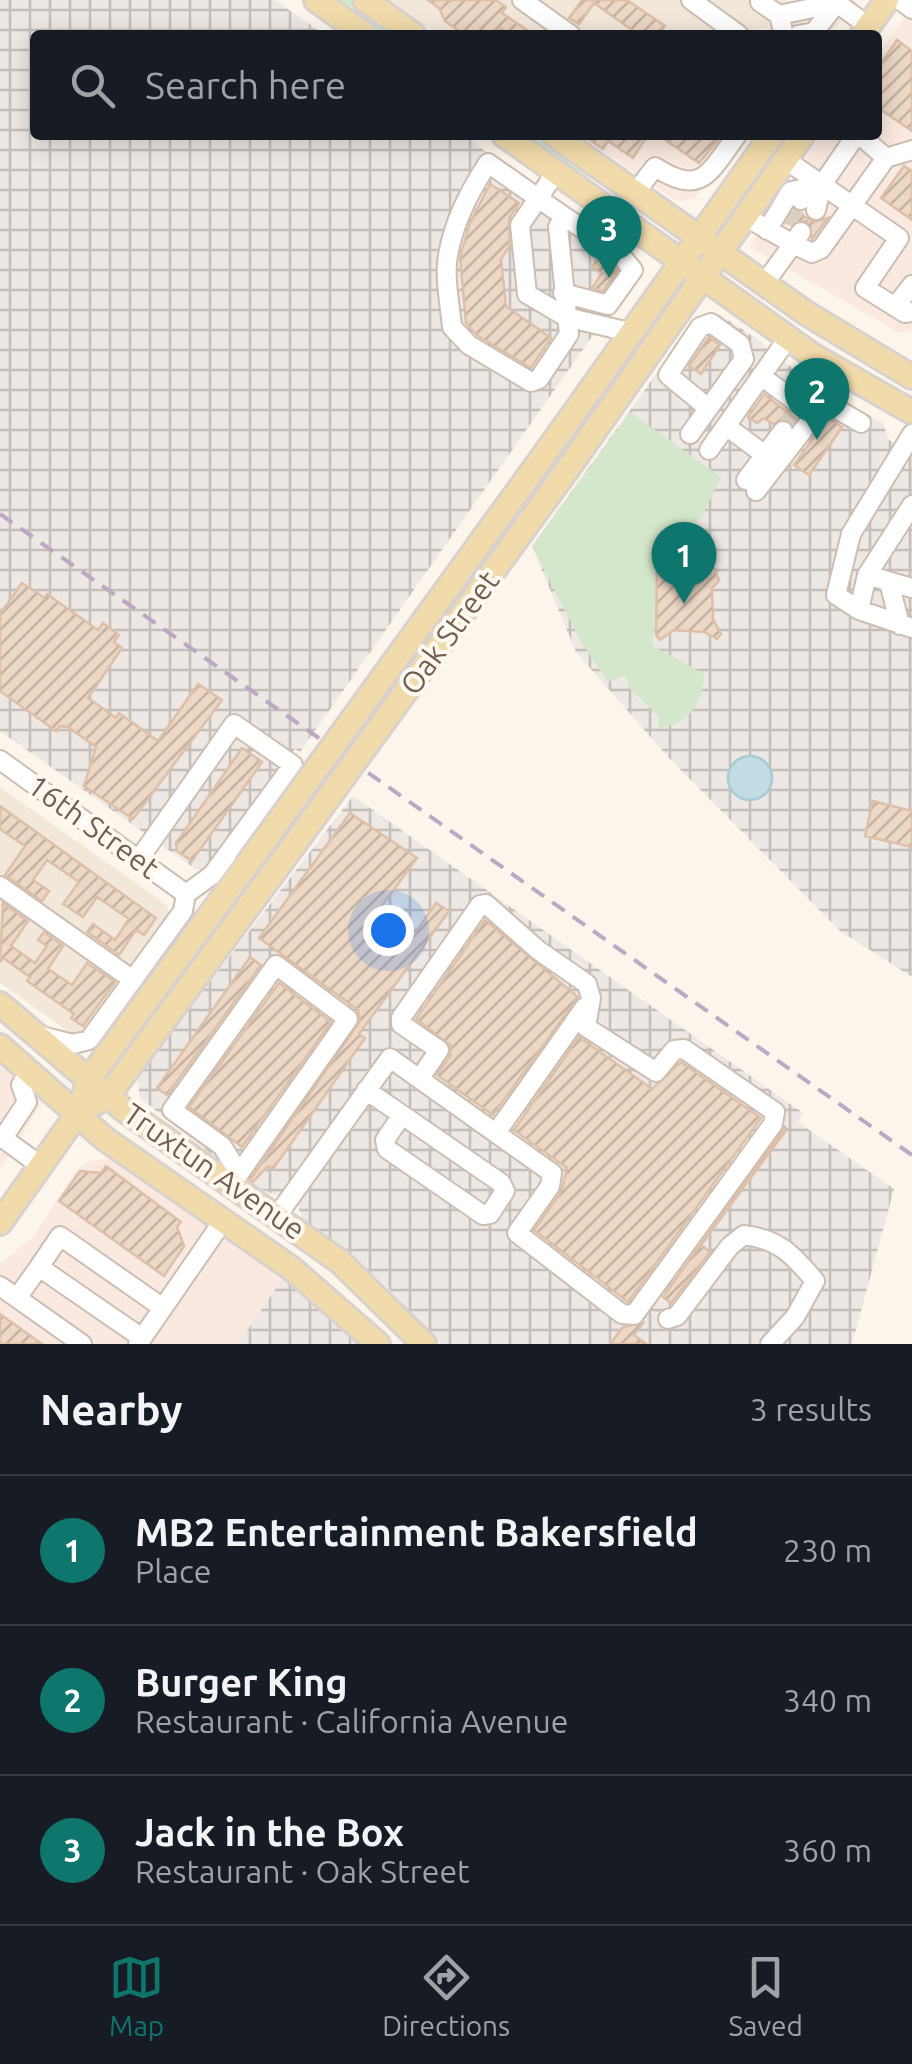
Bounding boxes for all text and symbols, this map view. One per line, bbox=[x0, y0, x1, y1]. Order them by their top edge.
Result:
search box bbox=[30, 30, 882, 140]
icon: search bbox=[65, 58, 120, 113]
text: Search here bbox=[145, 64, 346, 106]
pin: 3 bbox=[576, 196, 642, 278]
pin: 2 bbox=[784, 358, 850, 440]
pin: 1 bbox=[652, 522, 716, 604]
street label: Oak Street bbox=[393, 564, 506, 701]
street label: 16th Street bbox=[22, 767, 166, 885]
your location bbox=[363, 905, 414, 956]
street label: Truxtun Avenue bbox=[117, 1096, 312, 1246]
text: Nearby bbox=[40, 1386, 183, 1433]
text: 3 results bbox=[750, 1391, 872, 1427]
text: MB2 Entertainment Bakersfield bbox=[135, 1511, 698, 1553]
text: 1 bbox=[63, 1532, 82, 1568]
text: 230 m bbox=[783, 1532, 872, 1568]
text: Place bbox=[135, 1553, 211, 1589]
text: Burger King bbox=[135, 1661, 348, 1703]
text: 2 bbox=[63, 1682, 82, 1718]
text: 340 m bbox=[783, 1682, 872, 1718]
text: Restaurant · California Avenue bbox=[135, 1703, 568, 1739]
text: Jack in the Box bbox=[135, 1811, 404, 1853]
text: 3 bbox=[63, 1832, 82, 1868]
text: 360 m bbox=[783, 1832, 872, 1868]
text: Restaurant · Oak Street bbox=[135, 1853, 470, 1889]
tab: Map bbox=[109, 1950, 164, 2041]
tab: Directions bbox=[382, 1950, 510, 2041]
tab: Saved bbox=[728, 1950, 803, 2041]

